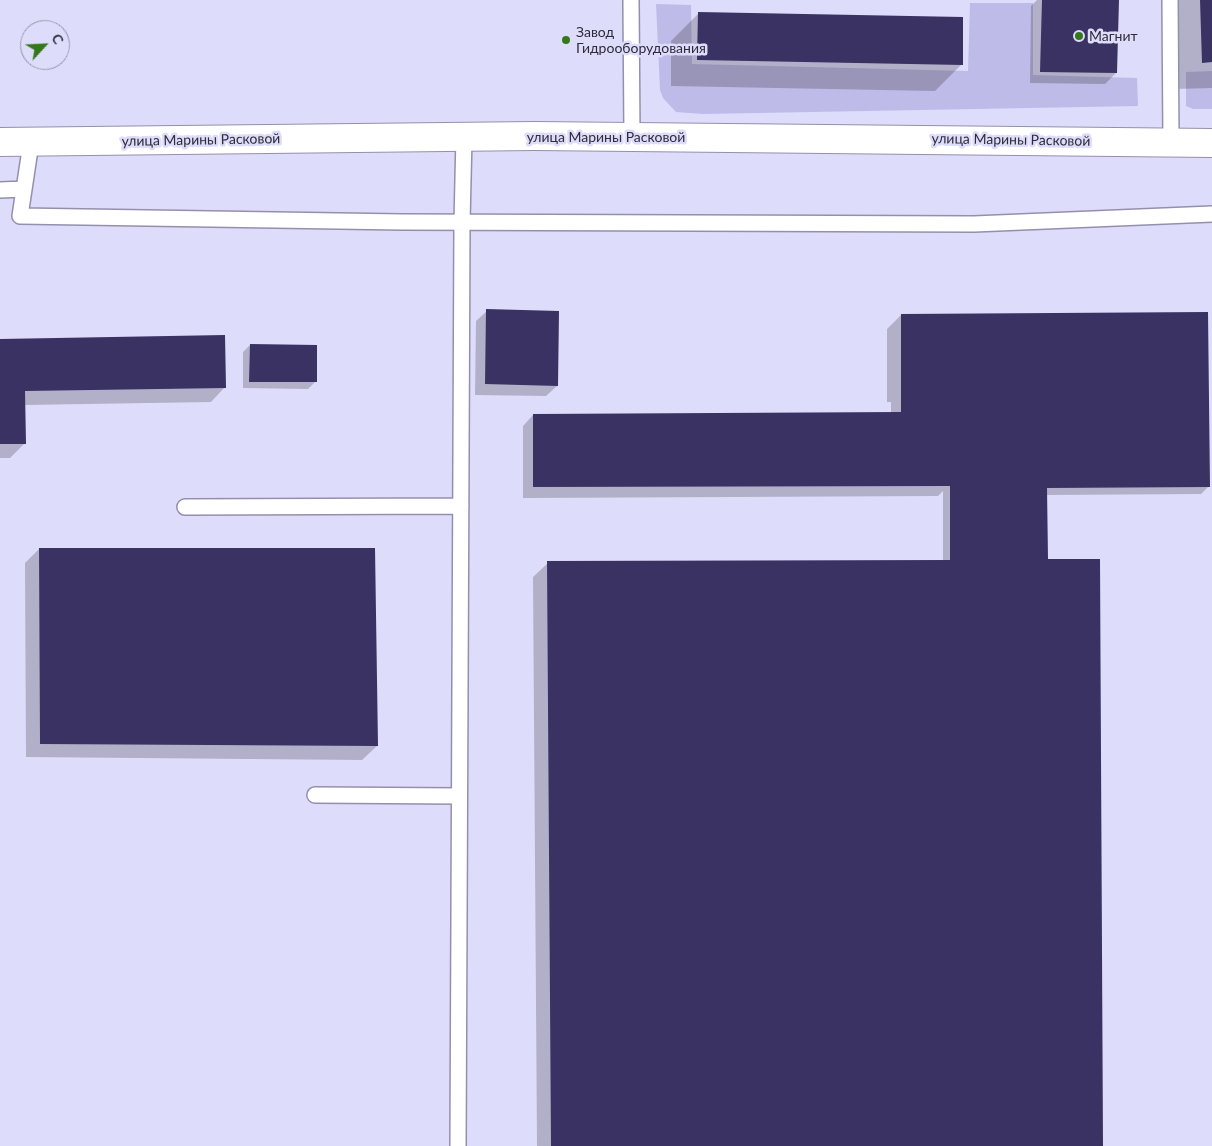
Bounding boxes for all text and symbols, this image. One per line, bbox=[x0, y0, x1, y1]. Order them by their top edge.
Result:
north arrow bbox=[20, 20, 70, 70]
place label: Завод Гидрооборудования bbox=[576, 24, 706, 56]
place label: Магнит bbox=[1089, 28, 1138, 44]
marker: Магнит bbox=[1073, 30, 1085, 42]
text: С bbox=[48, 31, 68, 47]
marker: Завод Гидрооборудования bbox=[560, 34, 572, 46]
street label: улица Марины Расковой bbox=[527, 129, 685, 145]
street label: улица Марины Расковой bbox=[122, 130, 280, 150]
street label: улица Марины Расковой bbox=[932, 130, 1090, 150]

